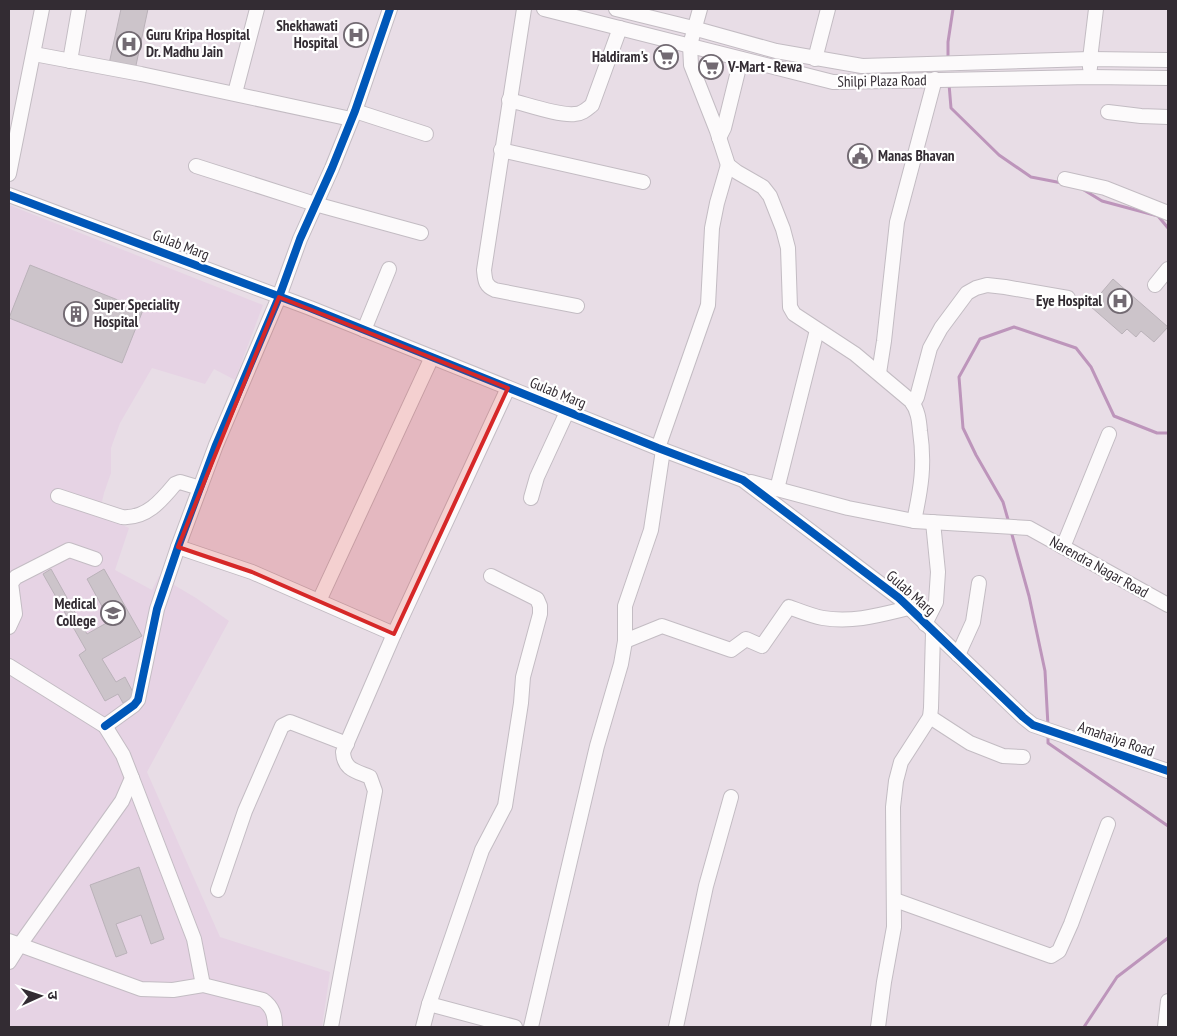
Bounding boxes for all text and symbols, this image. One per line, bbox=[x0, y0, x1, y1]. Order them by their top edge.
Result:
place label: Shekhawati Hospital bbox=[276, 16, 338, 52]
hospital icon: Shekhawati Hospital bbox=[343, 22, 369, 48]
place label: Guru Kripa Hospital Dr. Madhu Jain bbox=[146, 25, 250, 61]
hospital icon: Guru Kripa Hospital Dr. Madhu Jain bbox=[116, 31, 142, 57]
supermarket icon: Haldiram's bbox=[653, 44, 679, 70]
place label: Haldiram's bbox=[592, 47, 648, 66]
supermarket icon: V-Mart - Rewa bbox=[698, 54, 724, 80]
place label: V-Mart - Rewa bbox=[727, 57, 802, 76]
street label: Shilpi Plaza Road bbox=[837, 70, 927, 91]
public building icon: Manas Bhavan bbox=[847, 143, 873, 169]
place label: Manas Bhavan bbox=[878, 146, 955, 165]
street label: Gulab Marg bbox=[150, 225, 212, 264]
hospital icon: Eye Hospital bbox=[1107, 288, 1133, 314]
place label: Eye Hospital bbox=[1036, 291, 1102, 310]
place label: Super Speciality Hospital bbox=[94, 295, 180, 331]
building icon: Super Speciality Hospital bbox=[63, 301, 89, 327]
street label: Gulab Marg bbox=[527, 373, 589, 412]
street label: Narendra Nagar Road bbox=[1046, 532, 1152, 602]
street label: Gulab Marg bbox=[883, 566, 940, 619]
place label: Medical College bbox=[54, 594, 96, 630]
school or university icon: Medical College bbox=[100, 600, 126, 626]
street label: Amahaiya Road bbox=[1076, 717, 1157, 760]
north arrow bbox=[15, 971, 65, 1021]
text: उ bbox=[44, 991, 62, 1001]

